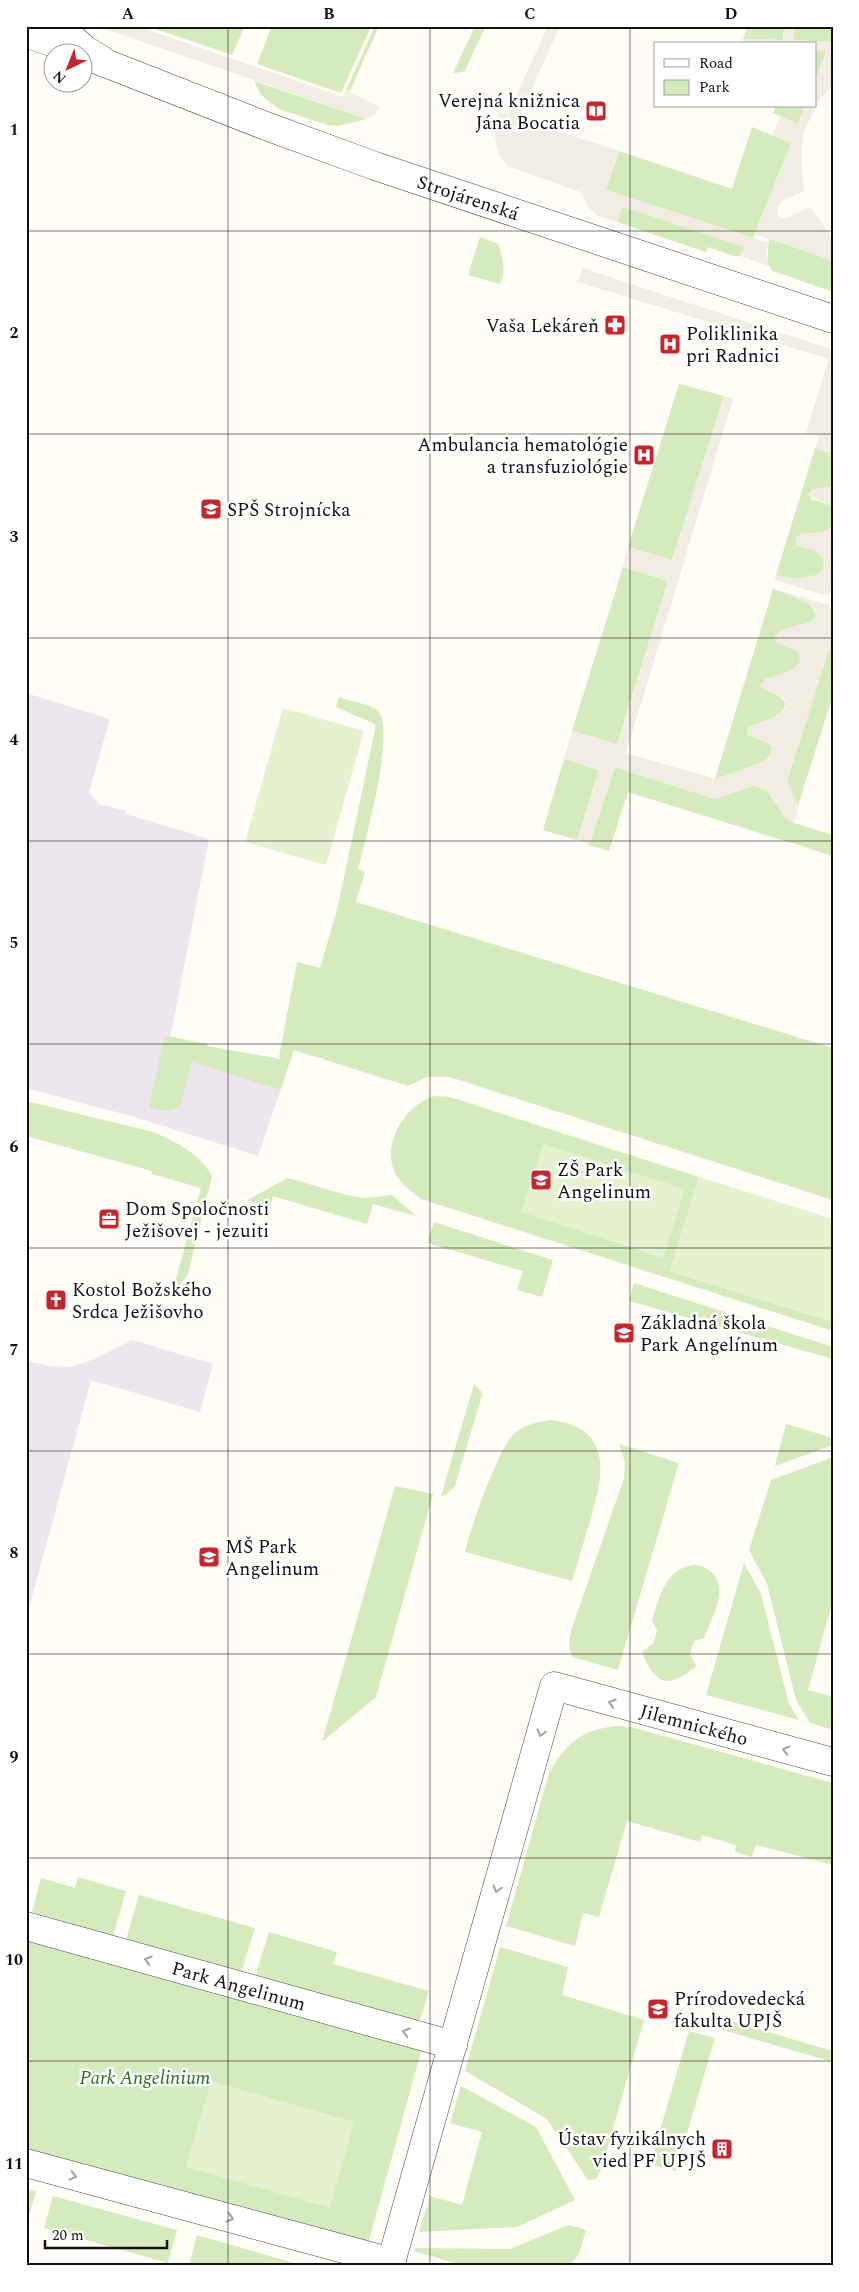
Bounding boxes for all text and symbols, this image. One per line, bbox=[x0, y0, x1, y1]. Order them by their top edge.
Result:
text: A bbox=[122, 2, 135, 26]
text: B bbox=[323, 2, 335, 26]
text: C bbox=[524, 2, 536, 26]
text: D bbox=[725, 2, 738, 26]
north arrow bbox=[42, 42, 92, 92]
legend bbox=[654, 42, 816, 108]
text: Road bbox=[699, 52, 733, 75]
text: N bbox=[48, 66, 71, 89]
text: Park bbox=[699, 76, 730, 99]
place label: Verejná knižnica Jána Bocatia bbox=[438, 87, 581, 138]
library icon: Verejná knižnica Jána Bocatia bbox=[584, 99, 608, 123]
text: 1 bbox=[10, 118, 18, 142]
street label: Strojárenská bbox=[413, 168, 523, 229]
place label: Vaša Lekáreň bbox=[486, 312, 599, 341]
pharmacy icon: Vaša Lekáreň bbox=[603, 313, 627, 337]
place label: Poliklinika pri Radnici bbox=[686, 320, 780, 371]
text: 2 bbox=[10, 321, 19, 345]
hospital icon: Poliklinika pri Radnici bbox=[658, 332, 682, 356]
place label: Ambulancia hematológie a transfuziológie bbox=[417, 431, 628, 482]
hospital icon: Ambulancia hematológie a transfuziológie bbox=[632, 443, 656, 467]
place label: SPŠ Strojnícka bbox=[227, 496, 351, 525]
school or university icon: SPŠ Strojnícka bbox=[199, 497, 223, 521]
text: 3 bbox=[10, 525, 19, 549]
text: 4 bbox=[10, 728, 19, 752]
text: 5 bbox=[10, 931, 18, 955]
text: 6 bbox=[10, 1135, 19, 1159]
place label: ZŠ Park Angelinum bbox=[557, 1156, 651, 1207]
school or university icon: ZŠ Park Angelinum bbox=[529, 1168, 553, 1192]
place label: Dom Spoločnosti Ježišovej - jezuiti bbox=[125, 1195, 269, 1246]
office icon: Dom Spoločnosti Ježišovej - jezuiti bbox=[97, 1207, 121, 1231]
place label: Kostol Božského Srdca Ježišovho bbox=[72, 1276, 212, 1327]
church icon: Kostol Božského Srdca Ježišovho bbox=[44, 1288, 68, 1312]
place label: Základná škola Park Angelínum bbox=[640, 1309, 778, 1360]
school or university icon: Základná škola Park Angelínum bbox=[612, 1321, 636, 1345]
text: 7 bbox=[10, 1338, 19, 1362]
place label: MŠ Park Angelinum bbox=[225, 1533, 319, 1584]
text: 8 bbox=[10, 1541, 19, 1565]
school or university icon: MŠ Park Angelinum bbox=[197, 1545, 221, 1569]
street label: Jilemnického bbox=[636, 1697, 751, 1754]
one-way arrow bbox=[608, 1698, 617, 1708]
one-way arrow bbox=[537, 1728, 547, 1737]
text: 9 bbox=[10, 1745, 19, 1769]
one-way arrow bbox=[781, 1745, 790, 1756]
one-way arrow bbox=[492, 1885, 503, 1894]
text: 10 bbox=[5, 1948, 23, 1972]
street label: Park Angelinum bbox=[168, 1954, 309, 2019]
one-way arrow bbox=[145, 1956, 153, 1966]
place label: Prírodovedecká fakulta UPJŠ bbox=[674, 1985, 806, 2036]
school or university icon: Prírodovedecká fakulta UPJŠ bbox=[646, 1997, 670, 2021]
one-way arrow bbox=[402, 2027, 411, 2037]
park label: Park Angelinium bbox=[79, 2064, 211, 2093]
place label: Ústav fyzikálnych vied PF UPJŠ bbox=[557, 2125, 706, 2176]
building icon: Ústav fyzikálnych vied PF UPJŠ bbox=[710, 2137, 734, 2161]
text: 11 bbox=[5, 2152, 23, 2176]
one-way arrow bbox=[69, 2170, 78, 2181]
one-way arrow bbox=[226, 2213, 234, 2223]
scale bar bbox=[45, 2217, 168, 2249]
text: 20 m bbox=[52, 2224, 84, 2247]

